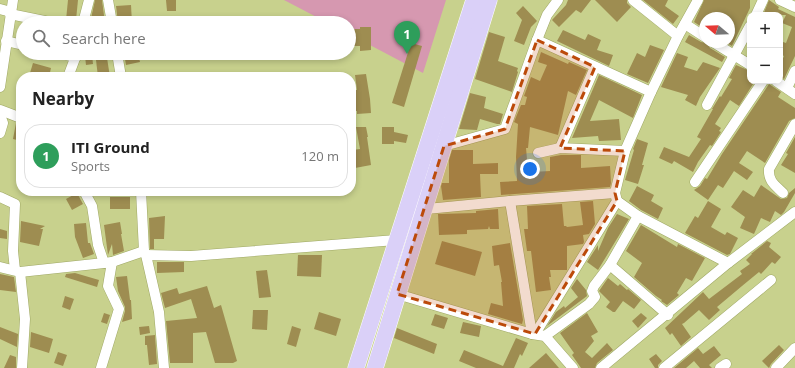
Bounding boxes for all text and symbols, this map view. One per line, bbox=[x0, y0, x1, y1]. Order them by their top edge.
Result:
north arrow bbox=[699, 12, 735, 48]
map controls bbox=[747, 12, 783, 84]
button: + bbox=[747, 12, 783, 48]
search box bbox=[16, 16, 356, 60]
pin: 1 bbox=[394, 21, 420, 54]
icon: search bbox=[30, 27, 52, 49]
text: Search here bbox=[62, 28, 146, 48]
button: − bbox=[747, 48, 783, 84]
text: Nearby bbox=[32, 87, 94, 110]
text: ITI Ground bbox=[71, 137, 150, 157]
text: 1 bbox=[42, 147, 50, 165]
text: 120 m bbox=[301, 147, 339, 165]
text: Sports bbox=[71, 157, 110, 175]
your location bbox=[520, 159, 540, 179]

